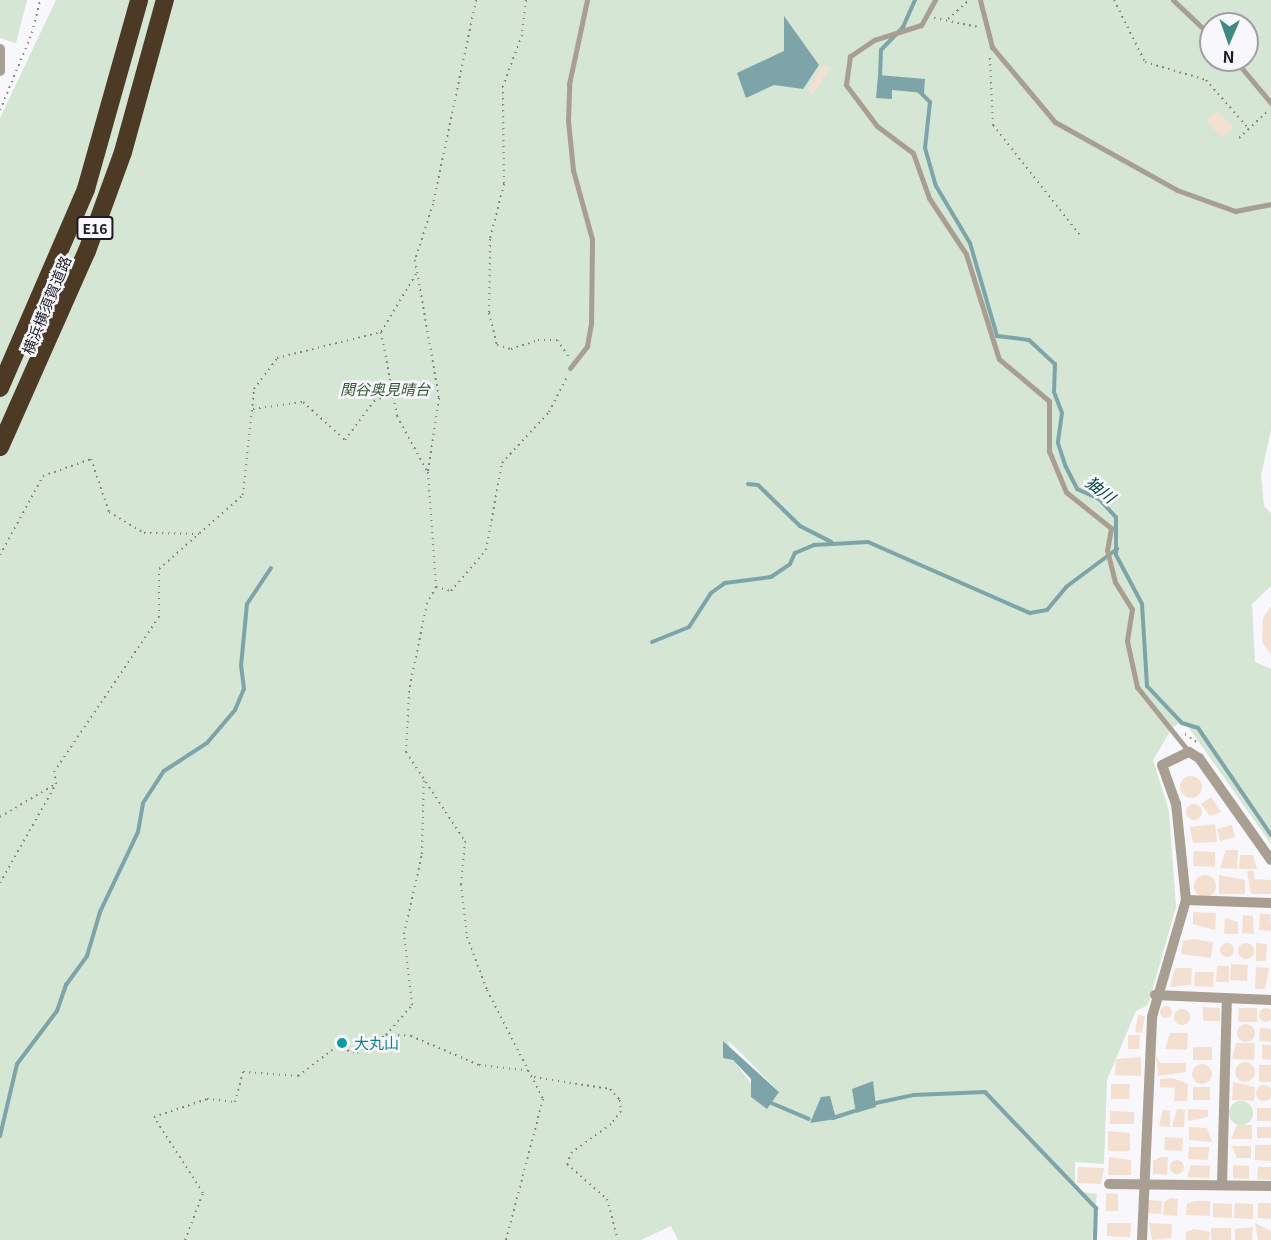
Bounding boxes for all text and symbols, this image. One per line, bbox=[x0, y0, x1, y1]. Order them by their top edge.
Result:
north arrow bbox=[1199, 12, 1259, 72]
text: N bbox=[1222, 46, 1235, 70]
road number: E16 bbox=[76, 217, 115, 239]
street label: 横浜横須賀道路 bbox=[18, 253, 74, 357]
park label: 関谷奥見晴台 bbox=[340, 380, 430, 398]
water label: 㹨川 bbox=[1082, 472, 1120, 506]
place label: 大丸山 bbox=[354, 1034, 399, 1052]
marker: 大丸山 bbox=[335, 1036, 349, 1050]

